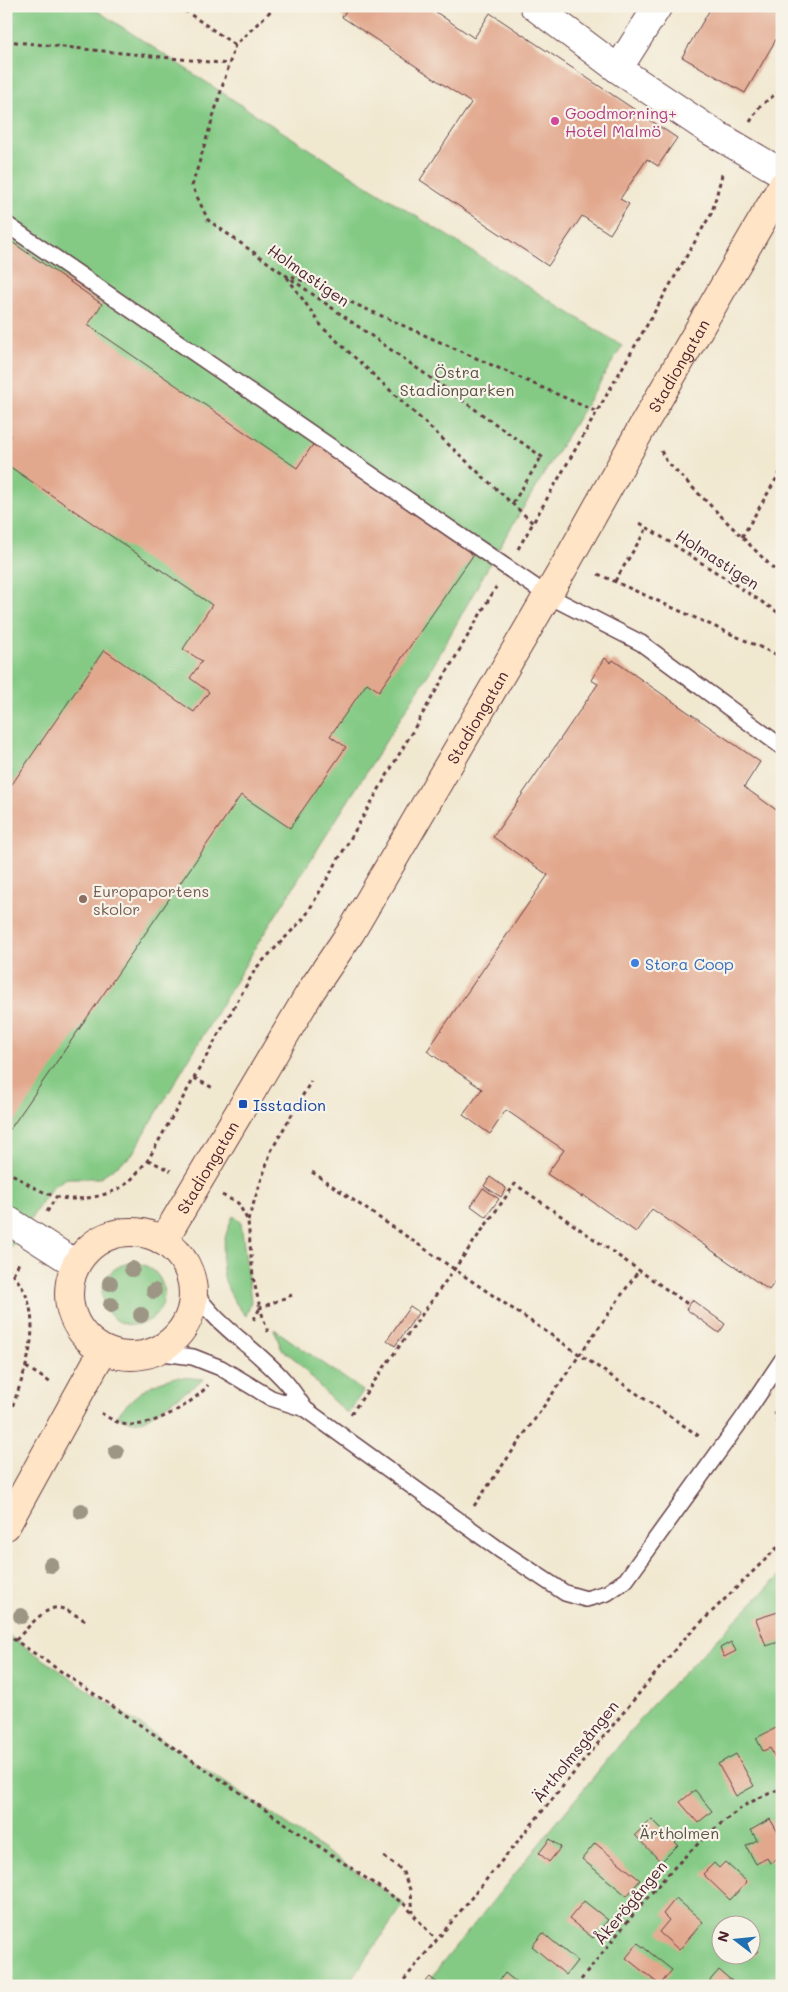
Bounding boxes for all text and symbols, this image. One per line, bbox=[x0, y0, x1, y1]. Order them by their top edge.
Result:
place label: Goodmorning+ Hotel Malmö bbox=[565, 102, 677, 141]
marker: Goodmorning+ Hotel Malmö bbox=[549, 115, 561, 127]
street label: Holmastigen bbox=[264, 239, 354, 311]
street label: Stadiongatan bbox=[643, 315, 713, 416]
park label: Östra Stadionparken bbox=[400, 361, 514, 400]
street label: Holmastigen bbox=[672, 524, 764, 594]
street label: Stadiongatan bbox=[441, 666, 512, 767]
place label: Europaportens skolor bbox=[93, 880, 209, 919]
marker: Europaportens skolor bbox=[77, 893, 89, 905]
place label: Stora Coop bbox=[645, 953, 734, 974]
marker: Stora Coop bbox=[629, 957, 641, 969]
place label: Isstadion bbox=[253, 1094, 326, 1115]
marker: Isstadion bbox=[237, 1098, 249, 1110]
street label: Stadiongatan bbox=[171, 1117, 242, 1217]
street label: Ärtholmsgången bbox=[527, 1696, 623, 1806]
park label: Ärtholmen bbox=[639, 1822, 719, 1843]
street label: Åkerögången bbox=[589, 1856, 671, 1948]
north arrow bbox=[710, 1914, 760, 1964]
text: N bbox=[712, 1929, 734, 1944]

